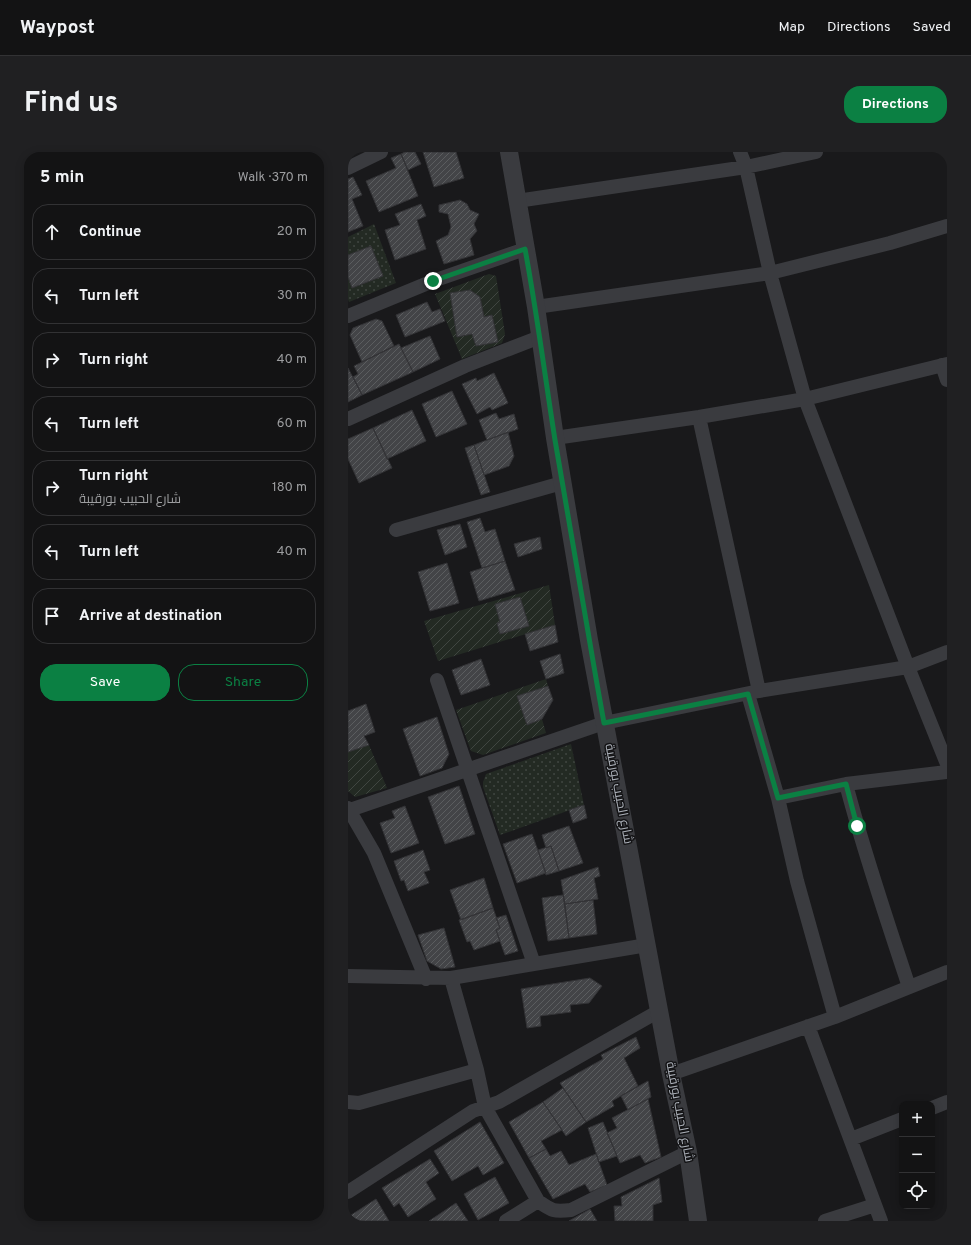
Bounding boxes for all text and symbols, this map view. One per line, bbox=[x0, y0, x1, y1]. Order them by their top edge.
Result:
text: Waypost bbox=[20, 16, 95, 40]
text: Map bbox=[779, 19, 805, 36]
text: Directions bbox=[827, 19, 891, 36]
text: Saved bbox=[913, 19, 951, 36]
text: Find us bbox=[24, 86, 118, 122]
button: Directions bbox=[844, 86, 947, 123]
text: 5 min bbox=[40, 167, 84, 189]
text: Walk · 370 m bbox=[238, 170, 308, 186]
icon: ahead bbox=[41, 221, 63, 243]
text: Continue bbox=[79, 223, 141, 242]
text: 20 m bbox=[277, 224, 307, 240]
route end bbox=[424, 272, 442, 290]
icon: left bbox=[41, 285, 63, 307]
text: Turn left bbox=[79, 287, 139, 306]
text: 30 m bbox=[277, 288, 307, 304]
icon: right bbox=[41, 349, 63, 371]
text: Turn right bbox=[79, 351, 148, 370]
text: 40 m bbox=[277, 352, 307, 368]
icon: left bbox=[41, 413, 63, 435]
text: Turn left bbox=[79, 415, 139, 434]
text: 60 m bbox=[277, 416, 307, 432]
text: Turn right bbox=[79, 467, 148, 486]
icon: right bbox=[41, 477, 63, 499]
text: 180 m bbox=[272, 480, 307, 496]
text: شارع الحبيب بورقيبة bbox=[79, 492, 181, 508]
icon: left bbox=[41, 541, 63, 563]
text: Turn left bbox=[79, 543, 139, 562]
text: 40 m bbox=[277, 544, 307, 560]
icon: arrive bbox=[41, 605, 63, 627]
text: Arrive at destination bbox=[79, 607, 222, 626]
button: Save bbox=[40, 664, 170, 701]
button: Share bbox=[178, 664, 308, 701]
street label: شارع الحبيب بورقيبة bbox=[600, 742, 636, 846]
route start bbox=[848, 817, 866, 835]
street label: شارع الحبيب بورقيبة bbox=[661, 1060, 697, 1164]
map controls bbox=[899, 1101, 935, 1209]
button: + bbox=[899, 1101, 935, 1137]
button: − bbox=[899, 1137, 935, 1173]
button: locate bbox=[899, 1173, 935, 1209]

